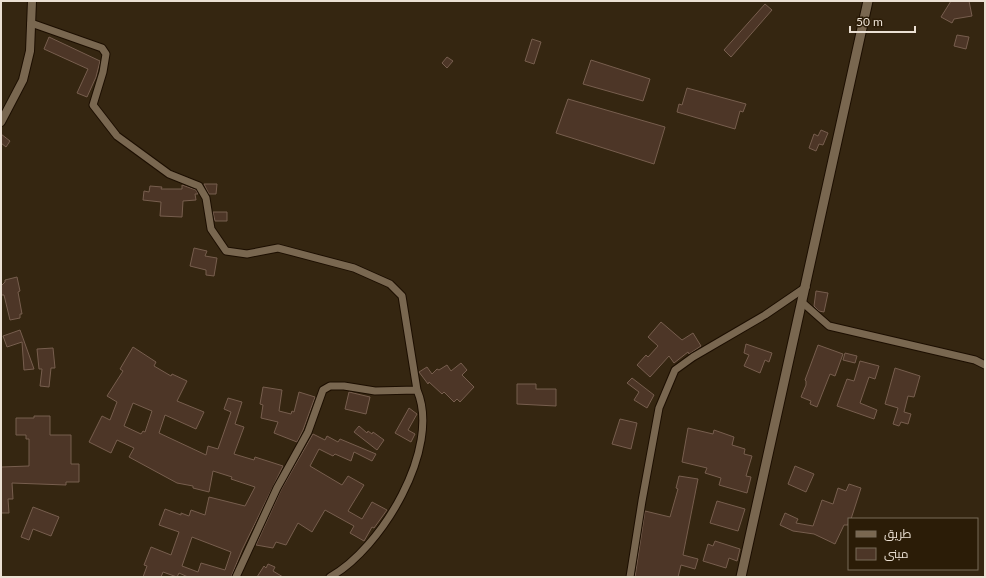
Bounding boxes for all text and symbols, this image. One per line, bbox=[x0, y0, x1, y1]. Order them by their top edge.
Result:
scale bar bbox=[850, 8, 915, 34]
text: 50 m bbox=[856, 14, 883, 29]
legend bbox=[848, 518, 978, 570]
text: طريق bbox=[884, 526, 912, 541]
text: مبنى bbox=[884, 546, 909, 561]

